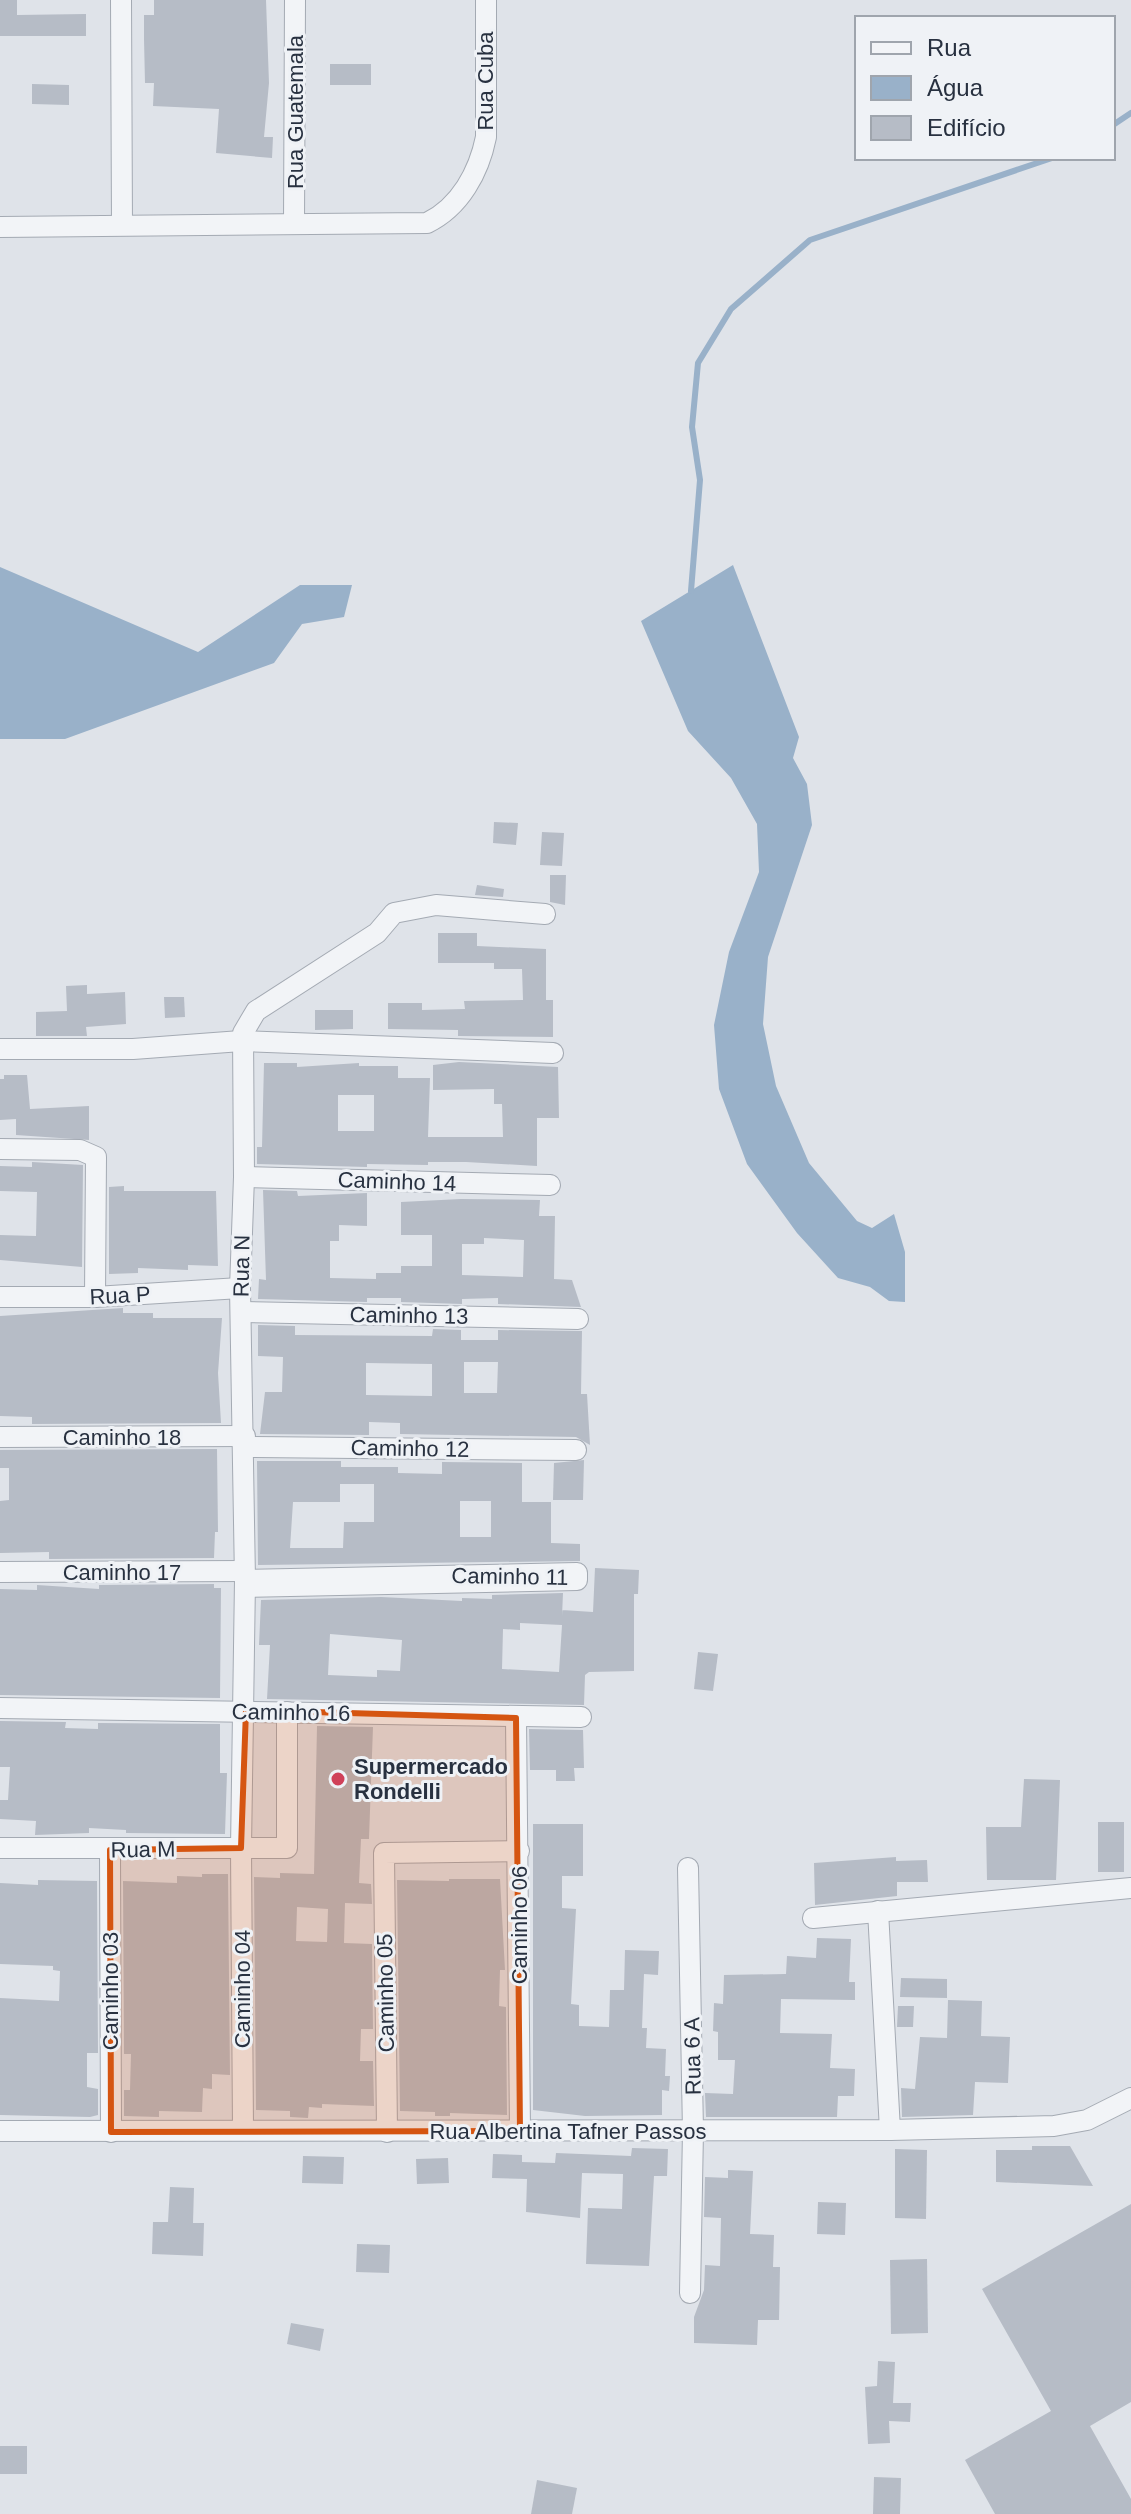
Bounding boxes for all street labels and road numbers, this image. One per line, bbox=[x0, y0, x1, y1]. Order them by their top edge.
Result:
street label: Rua Cuba bbox=[473, 31, 498, 131]
street label: Rua Guatemala bbox=[283, 34, 308, 189]
street label: Caminho 14 bbox=[337, 1167, 457, 1196]
street label: Rua N bbox=[228, 1235, 255, 1297]
street label: Rua P bbox=[89, 1281, 151, 1310]
street label: Caminho 13 bbox=[349, 1302, 469, 1329]
street label: Caminho 18 bbox=[63, 1425, 181, 1450]
street label: Caminho 12 bbox=[350, 1435, 470, 1462]
street label: Caminho 17 bbox=[63, 1560, 181, 1585]
street label: Caminho 11 bbox=[451, 1563, 569, 1590]
street label: Caminho 16 bbox=[231, 1699, 351, 1726]
street label: Rua M bbox=[110, 1836, 176, 1863]
street label: Caminho 06 bbox=[507, 1866, 532, 1984]
street label: Caminho 04 bbox=[230, 1930, 255, 2048]
street label: Caminho 03 bbox=[98, 1932, 123, 2050]
street label: Caminho 05 bbox=[372, 1933, 399, 2053]
street label: Rua 6 A bbox=[679, 2016, 706, 2095]
street label: Rua Albertina Tafner Passos bbox=[429, 2119, 707, 2144]

